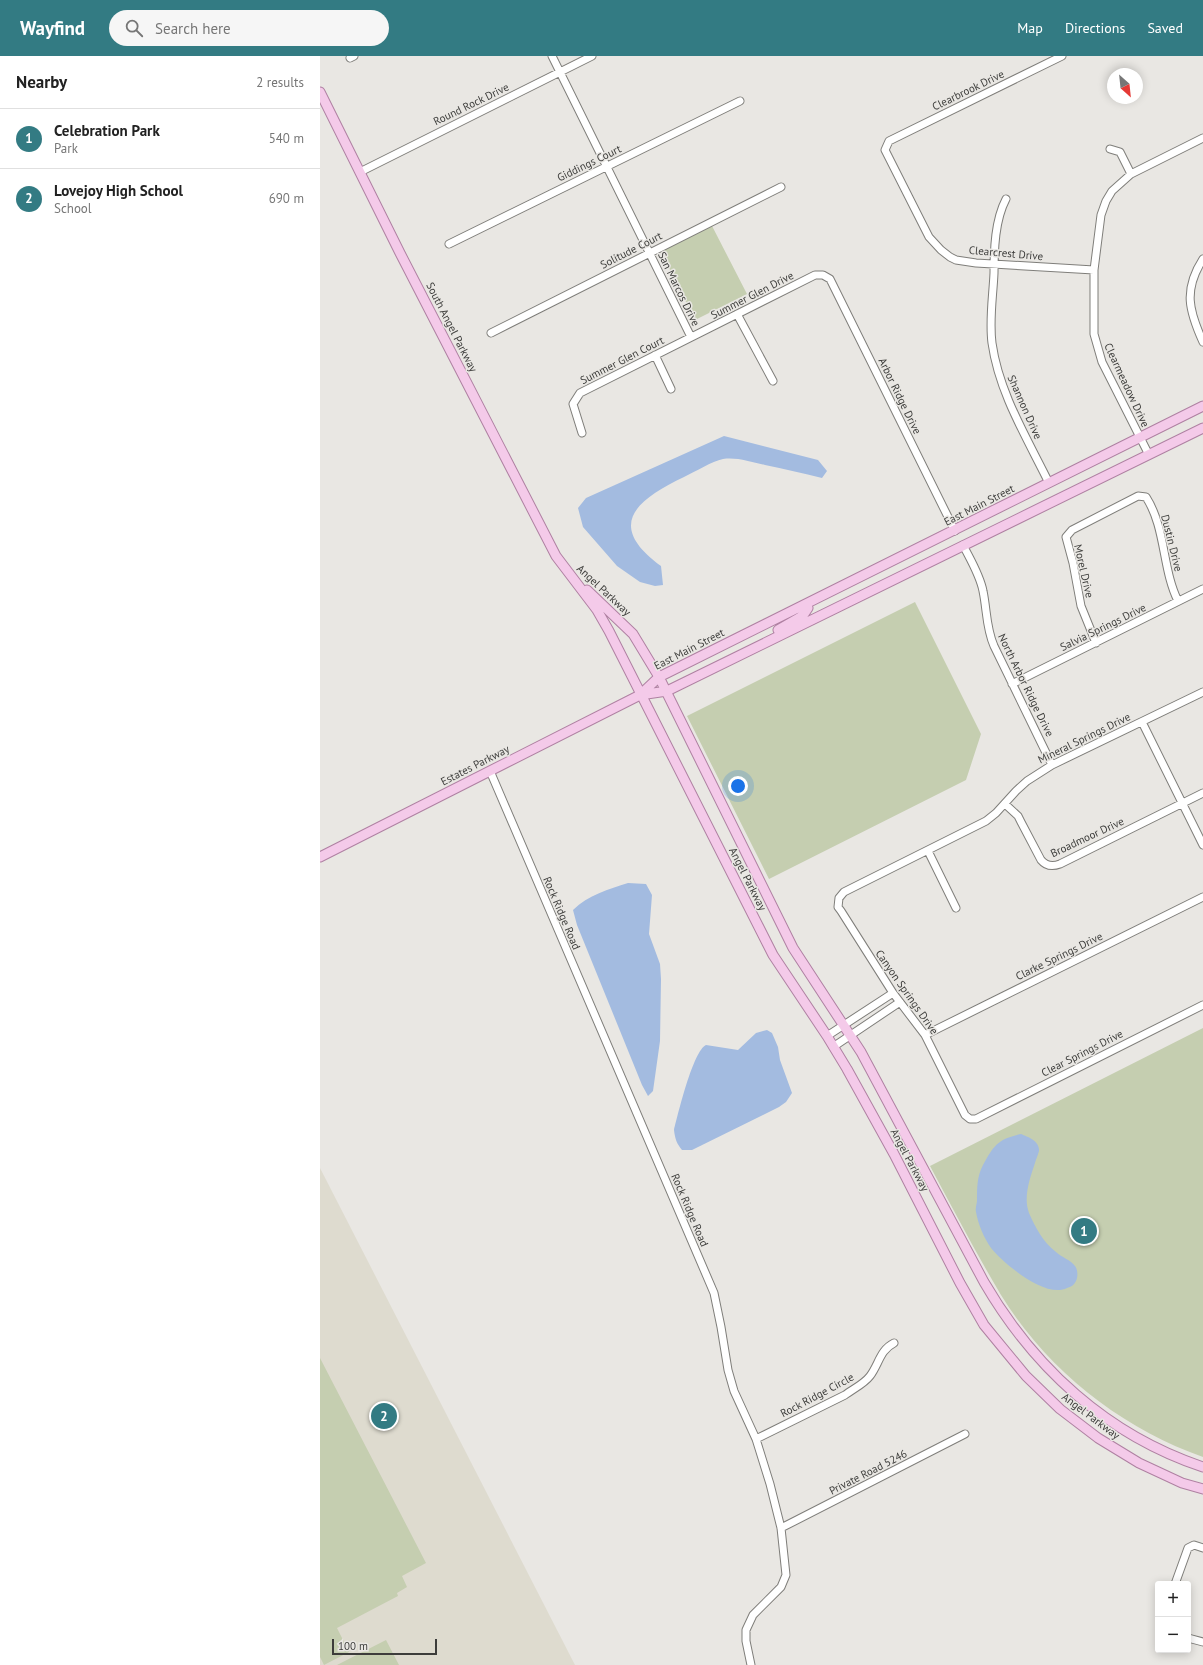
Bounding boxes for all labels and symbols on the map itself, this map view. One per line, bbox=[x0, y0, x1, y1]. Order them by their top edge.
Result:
street label: Clearbrook Drive bbox=[930, 66, 1007, 113]
north arrow bbox=[1107, 68, 1143, 104]
street label: Round Rock Drive bbox=[431, 80, 511, 128]
street label: Giddings Court bbox=[555, 141, 624, 185]
street label: Solitude Court bbox=[598, 228, 664, 272]
street label: Clearcrest Drive bbox=[968, 243, 1044, 263]
street label: San Marcos Drive bbox=[655, 250, 703, 329]
street label: Summer Glen Drive bbox=[708, 268, 796, 322]
street label: South Angel Parkway bbox=[423, 280, 481, 375]
street label: Summer Glen Court bbox=[578, 333, 666, 387]
street label: Clearmeadow Drive bbox=[1101, 341, 1153, 430]
street label: Arbor Ridge Drive bbox=[875, 356, 925, 437]
street label: Shannon Drive bbox=[1005, 373, 1046, 442]
street label: East Main Street bbox=[942, 481, 1017, 529]
street label: Dustin Drive bbox=[1158, 513, 1186, 573]
street label: Morel Drive bbox=[1071, 543, 1097, 600]
street label: Angel Parkway bbox=[574, 561, 635, 619]
street label: Salvia Springs Drive bbox=[1058, 600, 1149, 654]
street label: East Main Street bbox=[652, 625, 727, 673]
street label: North Arbor Ridge Drive bbox=[995, 631, 1057, 739]
street label: Mineral Springs Drive bbox=[1035, 709, 1133, 766]
street label: Estates Parkway bbox=[438, 741, 513, 788]
your location bbox=[728, 776, 748, 796]
street label: Broadmoor Drive bbox=[1048, 814, 1126, 860]
street label: Angel Parkway bbox=[726, 845, 770, 914]
street label: Rock Ridge Road bbox=[540, 874, 584, 952]
street label: Clarke Springs Drive bbox=[1013, 929, 1105, 983]
street label: Canyon Springs Drive bbox=[873, 947, 942, 1037]
street label: Clear Springs Drive bbox=[1039, 1026, 1126, 1080]
street label: Angel Parkway bbox=[888, 1126, 933, 1195]
street label: Rock Ridge Road bbox=[668, 1171, 712, 1249]
pin: 1 bbox=[1071, 1216, 1097, 1246]
street label: Rock Ridge Circle bbox=[778, 1370, 857, 1420]
street label: Angel Parkway bbox=[1059, 1390, 1123, 1443]
pin: 2 bbox=[371, 1401, 397, 1431]
street label: Private Road 5246 bbox=[827, 1446, 909, 1498]
scale bar bbox=[332, 1637, 437, 1656]

